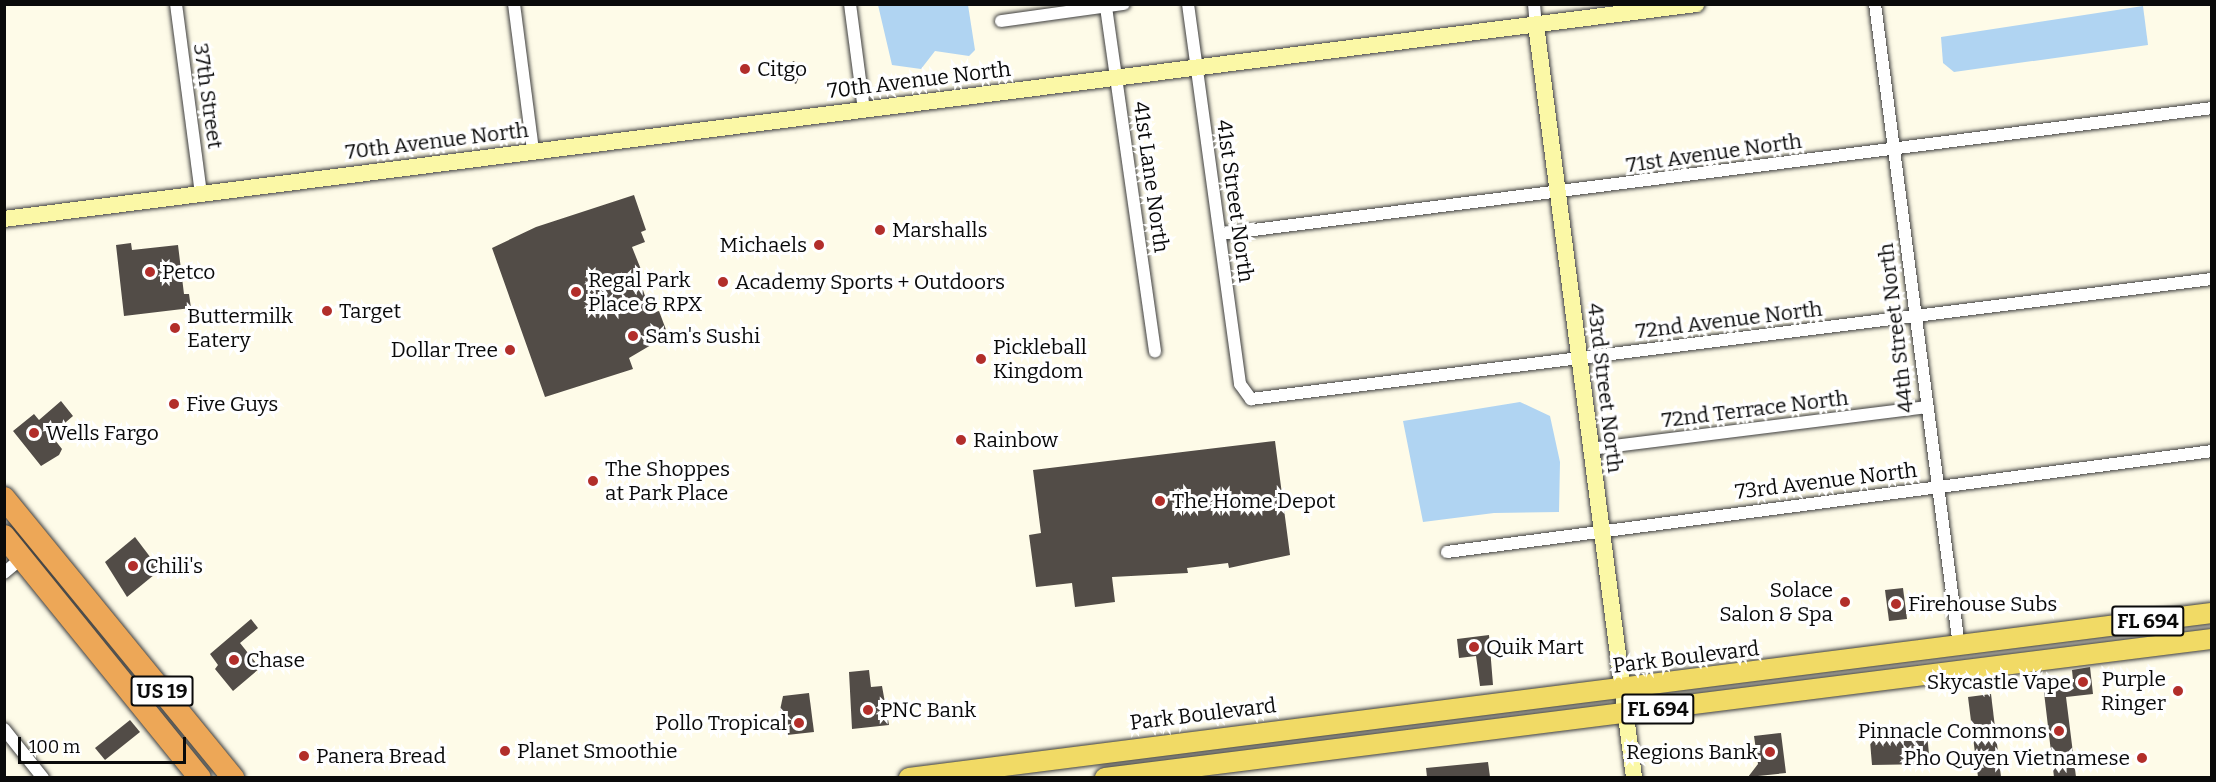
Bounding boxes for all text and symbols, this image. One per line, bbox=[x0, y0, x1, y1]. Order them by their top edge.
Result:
street label: 37th Street bbox=[188, 42, 228, 150]
place label: Citgo bbox=[757, 56, 807, 82]
street label: 70th Avenue North bbox=[826, 56, 1012, 104]
marker: Citgo bbox=[738, 62, 752, 76]
street label: 41st Lane North bbox=[1128, 100, 1174, 254]
street label: 70th Avenue North bbox=[344, 117, 530, 165]
street label: 41st Street North bbox=[1211, 118, 1259, 284]
street label: 71st Avenue North bbox=[1625, 128, 1803, 178]
place label: Marshalls bbox=[892, 217, 988, 243]
marker: Marshalls bbox=[873, 223, 887, 237]
place label: Michaels bbox=[720, 232, 807, 258]
marker: Michaels bbox=[812, 238, 826, 252]
street label: 44th Street North bbox=[1873, 242, 1919, 414]
place label: Petco bbox=[162, 259, 215, 285]
marker: Petco bbox=[143, 265, 157, 279]
place label: Regal Park Place & RPX bbox=[588, 267, 702, 317]
place label: Academy Sports + Outdoors bbox=[735, 269, 1005, 295]
marker: Academy Sports + Outdoors bbox=[716, 275, 730, 289]
marker: Regal Park Place & RPX bbox=[569, 285, 583, 299]
street label: 72nd Avenue North bbox=[1634, 296, 1824, 344]
place label: Target bbox=[339, 298, 401, 324]
street label: 43rd Street North bbox=[1582, 302, 1628, 474]
place label: Buttermilk Eatery bbox=[187, 303, 293, 353]
marker: Target bbox=[320, 304, 334, 318]
marker: Buttermilk Eatery bbox=[168, 321, 182, 335]
place label: Sam's Sushi bbox=[645, 323, 760, 349]
marker: Sam's Sushi bbox=[626, 329, 640, 343]
place label: Pickleball Kingdom bbox=[993, 334, 1087, 384]
place label: Dollar Tree bbox=[391, 337, 498, 363]
marker: Dollar Tree bbox=[503, 343, 517, 357]
marker: Pickleball Kingdom bbox=[974, 352, 988, 366]
street label: 72nd Terrace North bbox=[1660, 385, 1850, 433]
place label: Five Guys bbox=[186, 391, 278, 417]
marker: Five Guys bbox=[167, 397, 181, 411]
place label: Wells Fargo bbox=[46, 420, 159, 446]
marker: Wells Fargo bbox=[27, 426, 41, 440]
place label: Rainbow bbox=[973, 427, 1058, 453]
marker: Rainbow bbox=[954, 433, 968, 447]
place label: The Shoppes at Park Place bbox=[605, 456, 730, 506]
street label: 73rd Avenue North bbox=[1734, 457, 1918, 505]
marker: The Shoppes at Park Place bbox=[586, 474, 600, 488]
place label: The Home Depot bbox=[1172, 488, 1336, 514]
marker: The Home Depot bbox=[1153, 494, 1167, 508]
place label: Chili's bbox=[145, 553, 203, 579]
marker: Chili's bbox=[126, 559, 140, 573]
place label: Solace Salon & Spa bbox=[1719, 577, 1833, 627]
place label: Firehouse Subs bbox=[1908, 591, 2057, 617]
marker: Solace Salon & Spa bbox=[1838, 595, 1852, 609]
marker: Firehouse Subs bbox=[1889, 597, 1903, 611]
road number: FL 694 bbox=[2110, 604, 2186, 638]
place label: Quik Mart bbox=[1486, 634, 1584, 660]
street label: Park Boulevard bbox=[1611, 636, 1761, 678]
marker: Quik Mart bbox=[1467, 640, 1481, 654]
place label: Chase bbox=[246, 647, 305, 673]
marker: Chase bbox=[227, 653, 241, 667]
place label: Purple Ringer bbox=[2101, 666, 2166, 716]
place label: Skycastle Vape bbox=[1927, 669, 2071, 695]
road number: US 19 bbox=[130, 674, 194, 708]
marker: Skycastle Vape bbox=[2076, 675, 2090, 689]
marker: Purple Ringer bbox=[2171, 684, 2185, 698]
road number: FL 694 bbox=[1620, 692, 1696, 726]
street label: Park Boulevard bbox=[1128, 693, 1278, 735]
place label: PNC Bank bbox=[880, 697, 976, 723]
marker: PNC Bank bbox=[861, 703, 875, 717]
place label: Pollo Tropical bbox=[655, 710, 787, 736]
marker: Pollo Tropical bbox=[792, 716, 806, 730]
place label: Pinnacle Commons bbox=[1858, 718, 2047, 744]
marker: Pinnacle Commons bbox=[2052, 724, 2066, 738]
scale bar bbox=[21, 725, 189, 763]
text: 100 m bbox=[29, 736, 80, 758]
place label: Planet Smoothie bbox=[517, 738, 677, 764]
place label: Regions Bank bbox=[1626, 739, 1758, 765]
place label: Panera Bread bbox=[316, 743, 446, 769]
marker: Planet Smoothie bbox=[498, 744, 512, 758]
marker: Regions Bank bbox=[1763, 745, 1777, 759]
place label: Pho Quyen Vietnamese bbox=[1904, 745, 2130, 771]
marker: Panera Bread bbox=[297, 749, 311, 763]
marker: Pho Quyen Vietnamese bbox=[2135, 751, 2149, 765]

